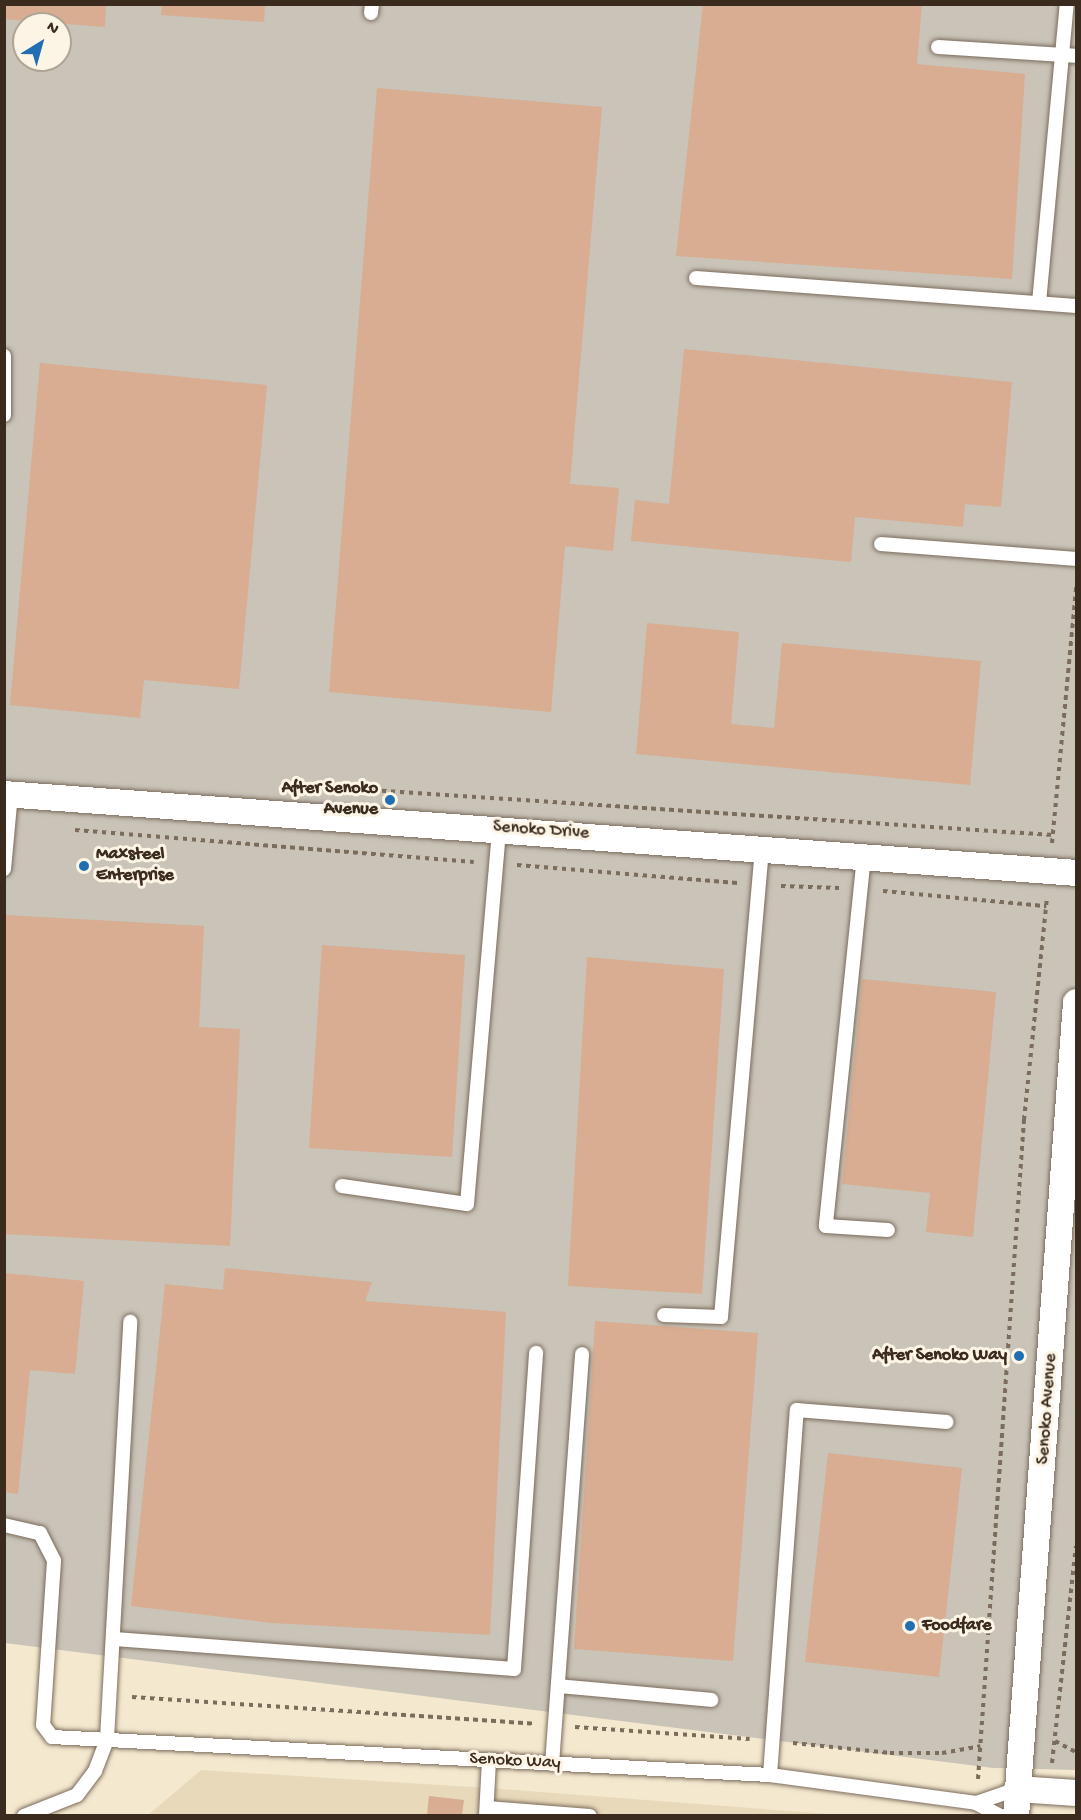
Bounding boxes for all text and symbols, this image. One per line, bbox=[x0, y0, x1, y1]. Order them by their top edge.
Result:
north arrow bbox=[12, 12, 72, 72]
text: N bbox=[42, 18, 62, 40]
place label: After Senoko Avenue bbox=[282, 779, 378, 822]
marker: After Senoko Avenue bbox=[383, 793, 397, 807]
street label: Senoko Drive bbox=[492, 817, 590, 845]
place label: Maxsteel Enterprise bbox=[96, 845, 174, 888]
marker: Maxsteel Enterprise bbox=[77, 859, 91, 873]
place label: After Senoko Way bbox=[872, 1345, 1007, 1367]
marker: After Senoko Way bbox=[1012, 1349, 1026, 1363]
street label: Senoko Avenue bbox=[1033, 1353, 1063, 1465]
place label: Foodfare bbox=[922, 1615, 992, 1637]
marker: Foodfare bbox=[903, 1619, 917, 1633]
street label: Senoko Way bbox=[469, 1749, 561, 1775]

